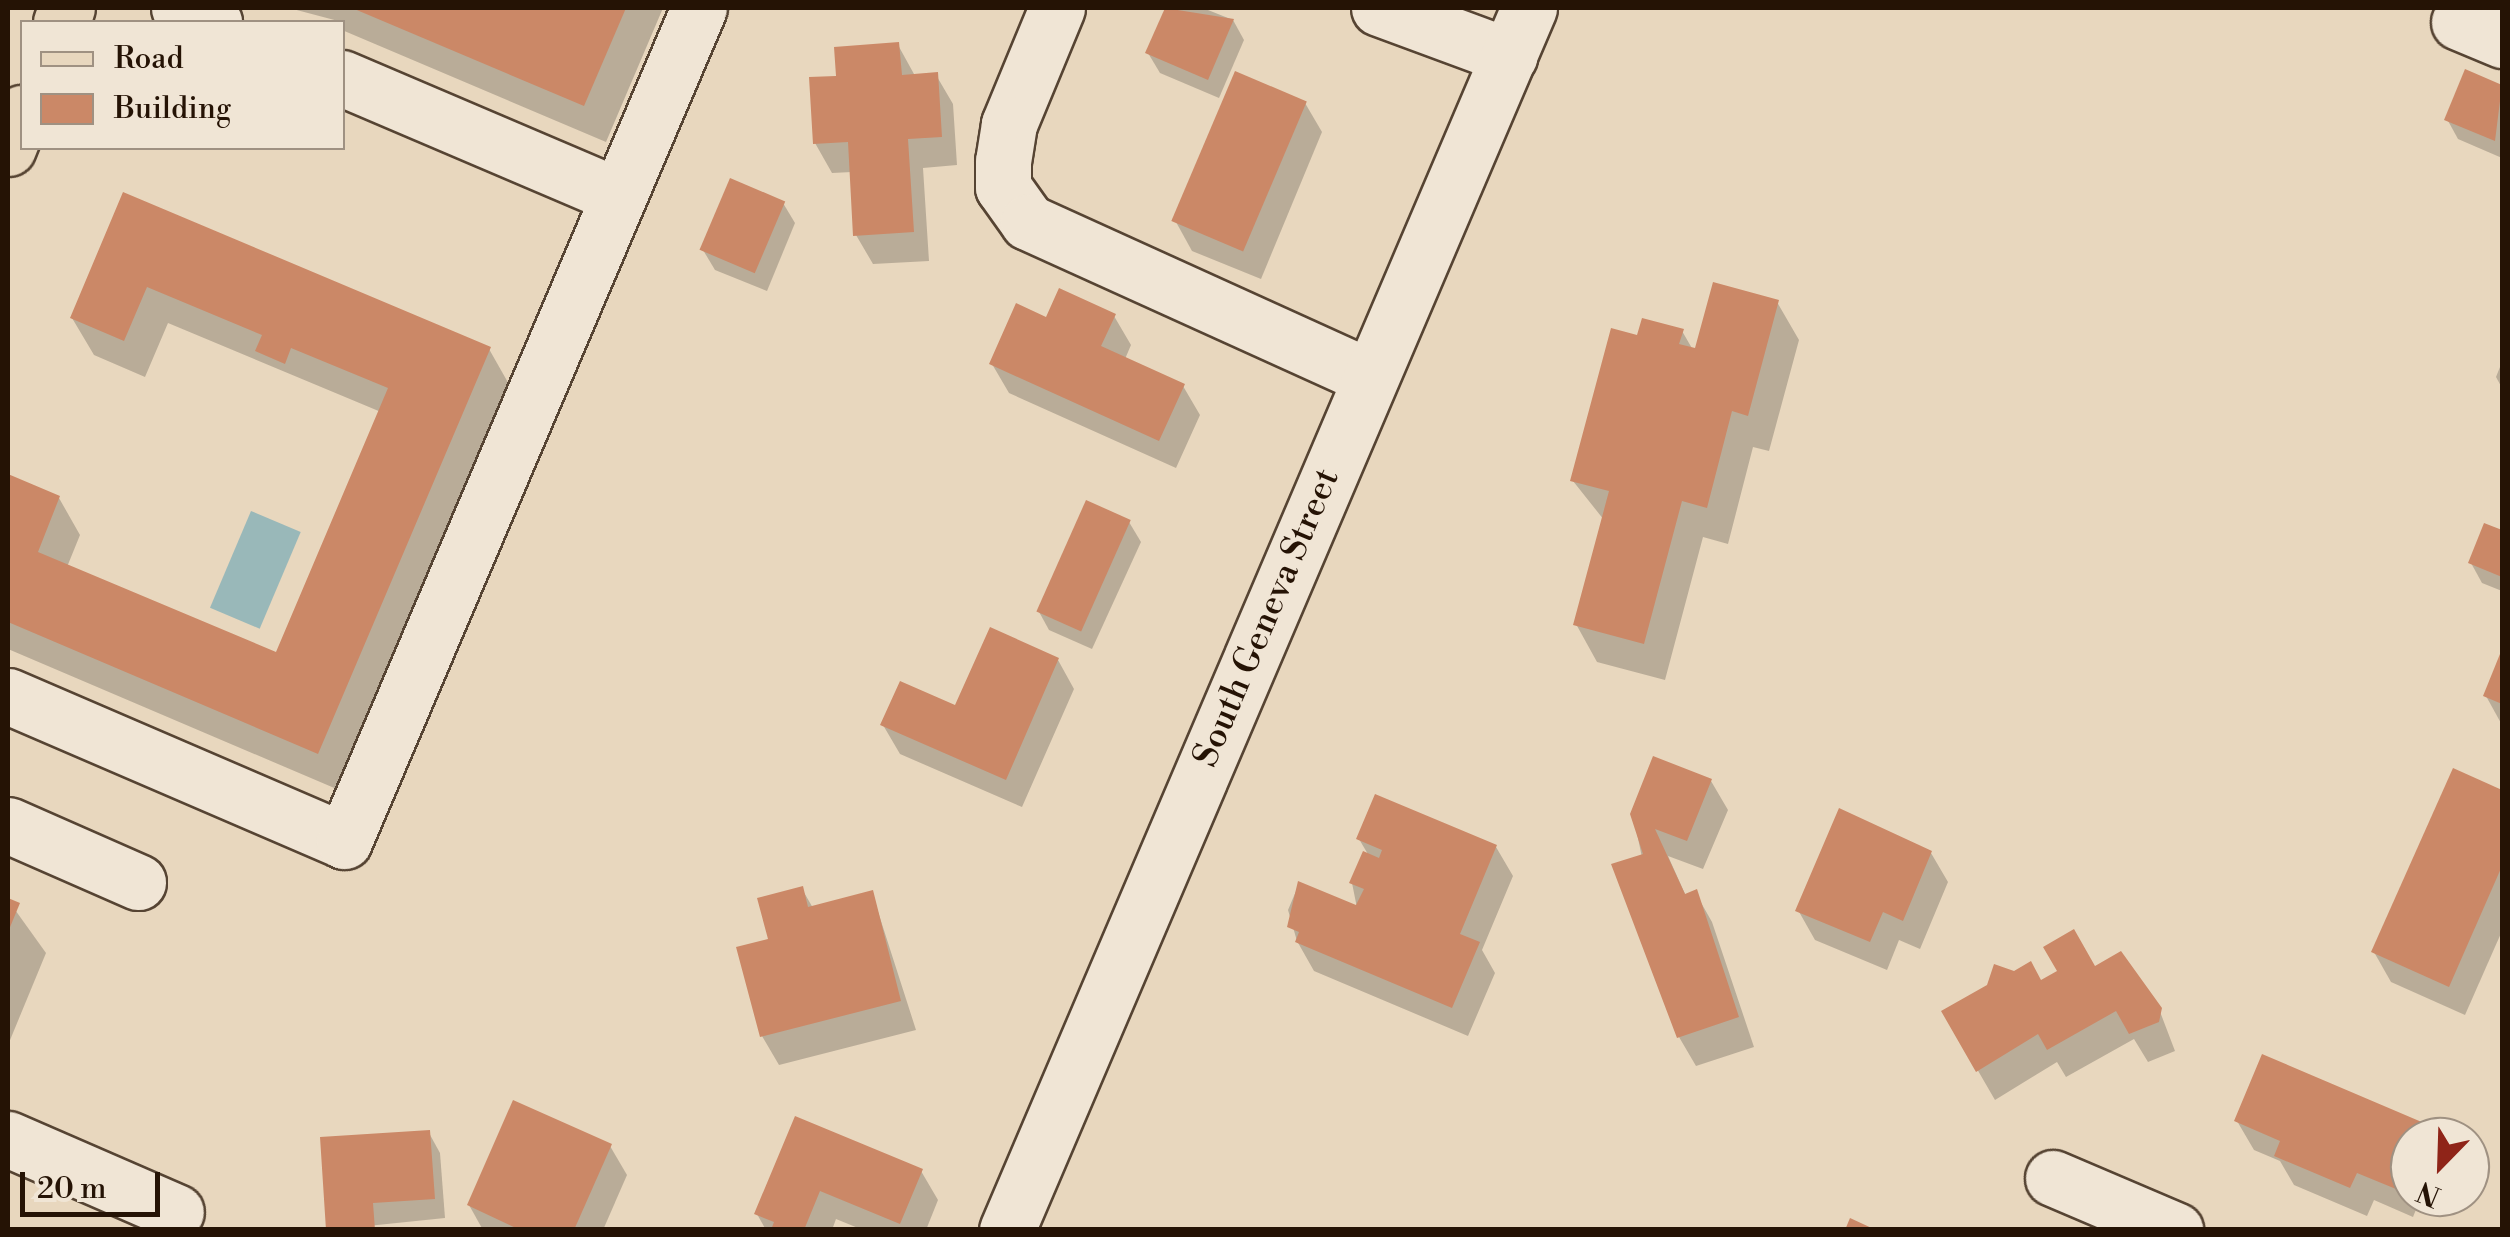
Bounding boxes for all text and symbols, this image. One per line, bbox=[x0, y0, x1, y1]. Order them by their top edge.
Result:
legend bbox=[20, 20, 345, 150]
text: Road bbox=[114, 40, 184, 78]
text: Building bbox=[114, 90, 231, 128]
street label: South Geneva Street bbox=[1185, 463, 1349, 773]
north arrow bbox=[2390, 1117, 2490, 1217]
scale bar bbox=[25, 1152, 165, 1214]
text: 20 m bbox=[37, 1170, 106, 1208]
text: N bbox=[2412, 1173, 2446, 1214]

